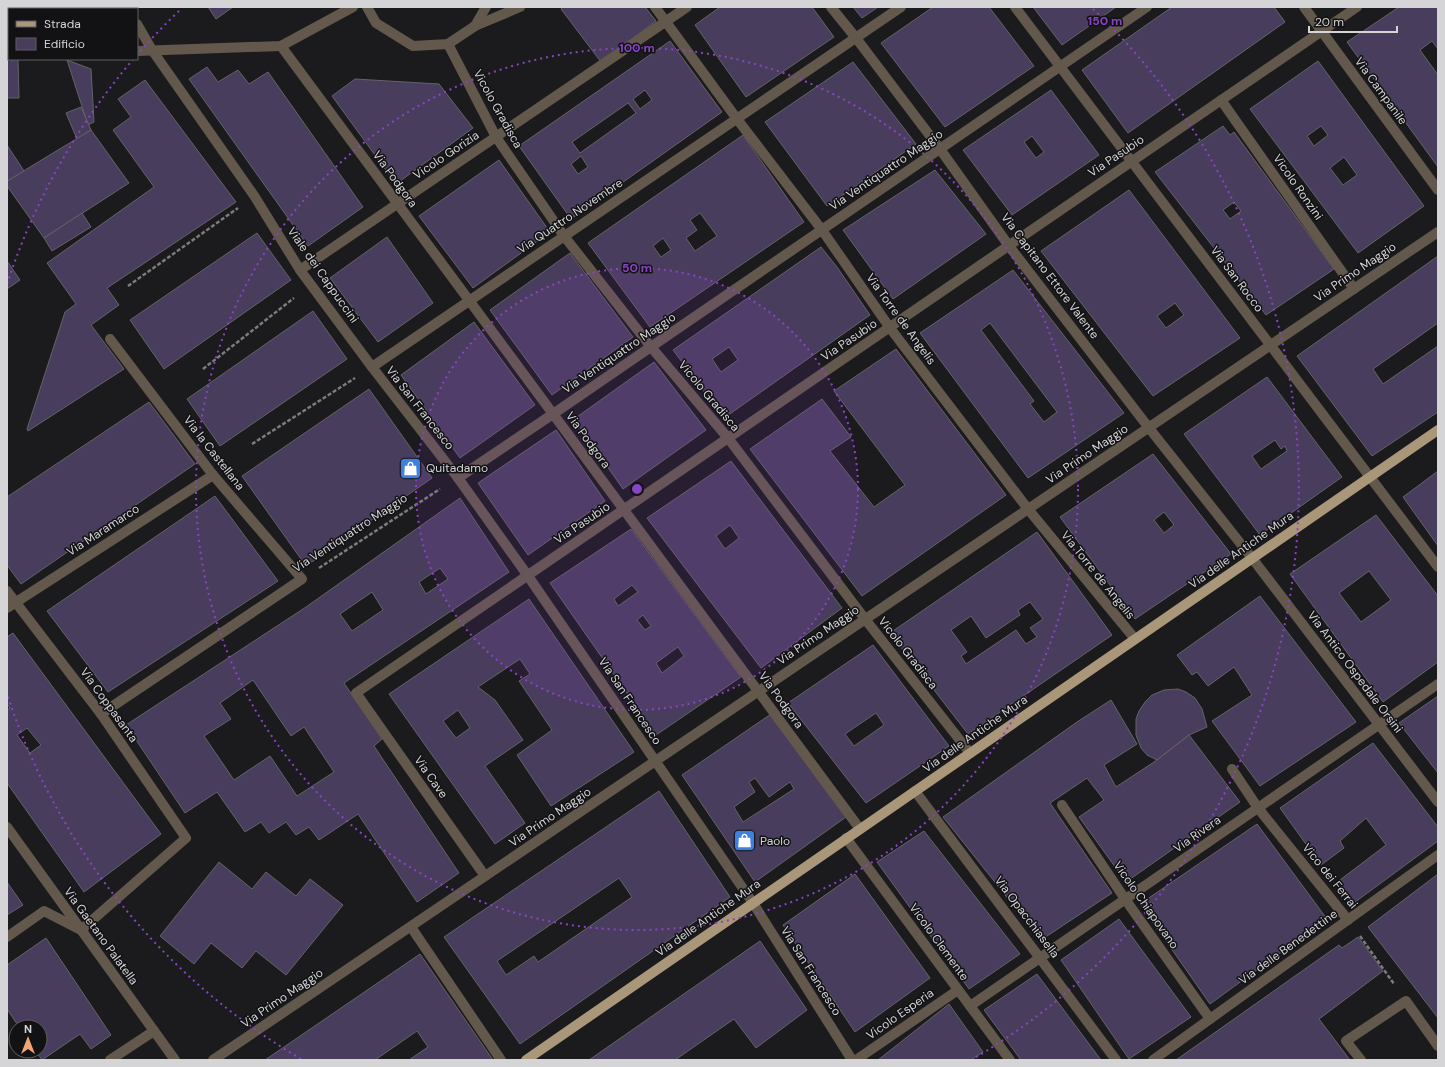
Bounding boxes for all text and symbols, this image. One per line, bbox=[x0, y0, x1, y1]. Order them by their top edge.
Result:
legend bbox=[8, 8, 138, 60]
scale bar bbox=[1309, 8, 1397, 34]
text: 150 m bbox=[1088, 13, 1122, 29]
text: 20 m bbox=[1315, 14, 1344, 30]
text: Strada bbox=[44, 16, 81, 32]
text: Edificio bbox=[44, 36, 85, 52]
text: 100 m bbox=[619, 40, 655, 56]
street label: Via Campanile bbox=[1351, 54, 1411, 128]
street label: Vicolo Gradisca bbox=[470, 67, 526, 151]
street label: Via Ventiquattro Maggio bbox=[826, 126, 946, 214]
street label: Vicolo Gorizia bbox=[410, 127, 482, 183]
street label: Via Pasubio bbox=[1085, 131, 1147, 181]
street label: Via Podgora bbox=[369, 147, 421, 211]
street label: Vicolo Ronzini bbox=[1269, 151, 1327, 223]
street label: Via Quattro Novembre bbox=[514, 175, 626, 257]
street label: Via Capitano Ettore Valente bbox=[997, 210, 1103, 342]
street label: Viale dei Cappuccini bbox=[284, 224, 362, 326]
street label: Via Primo Maggio bbox=[1311, 239, 1399, 305]
street label: Via San Rocco bbox=[1207, 243, 1267, 315]
text: 50 m bbox=[622, 260, 652, 276]
street label: Via Torre de Angelis bbox=[862, 270, 940, 368]
street label: Via Ventiquattro Maggio bbox=[559, 309, 679, 397]
street label: Via Pasubio bbox=[818, 315, 880, 365]
street label: Vicolo Gradisca bbox=[675, 357, 743, 435]
street label: Via San Francesco bbox=[382, 363, 458, 453]
street label: Via Podgora bbox=[562, 408, 614, 472]
street label: Via la Castellana bbox=[180, 412, 248, 494]
street label: Via Primo Maggio bbox=[1043, 421, 1131, 487]
shop icon: Quitadamo bbox=[398, 455, 424, 481]
place label: Quitadamo bbox=[426, 460, 488, 476]
centre of rings bbox=[630, 482, 644, 496]
street label: Via Ventiquattro Maggio bbox=[290, 490, 410, 576]
street label: Via Pasubio bbox=[551, 498, 613, 548]
street label: Via Maramarco bbox=[64, 501, 142, 559]
street label: Via delle Antiche Mura bbox=[1185, 508, 1297, 592]
street label: Via Torre de Angelis bbox=[1057, 527, 1139, 623]
street label: Via Primo Maggio bbox=[774, 602, 862, 668]
street label: Via Antico Ospedale Orsini bbox=[1304, 608, 1406, 736]
street label: Vicolo Gradisca bbox=[875, 613, 941, 693]
street label: Via San Francesco bbox=[595, 654, 665, 748]
street label: Via Coppasanta bbox=[76, 664, 142, 746]
street label: Via Podgora bbox=[755, 668, 807, 732]
street label: Via delle Antiche Mura bbox=[919, 692, 1031, 776]
street label: Via Cave bbox=[411, 753, 452, 802]
street label: Via Primo Maggio bbox=[506, 784, 594, 850]
street label: Via Rivera bbox=[1170, 812, 1224, 856]
shop icon: Paolo bbox=[731, 828, 757, 854]
place label: Paolo bbox=[760, 833, 790, 849]
street label: Vico dei Ferrai bbox=[1299, 840, 1361, 912]
street label: Vicolo Chiapovano bbox=[1110, 858, 1182, 952]
street label: Via Opacchiasella bbox=[991, 873, 1063, 961]
street label: Via delle Antiche Mura bbox=[652, 876, 764, 960]
street label: Via Gaetano Palatella bbox=[60, 884, 142, 988]
street label: Vicolo Clemente bbox=[906, 900, 973, 984]
street label: Via delle Benedettine bbox=[1235, 906, 1341, 988]
street label: Via San Francesco bbox=[777, 923, 845, 1019]
street label: Via Primo Maggio bbox=[238, 965, 326, 1031]
street label: Vicolo Esperia bbox=[863, 985, 937, 1043]
north arrow bbox=[8, 1019, 48, 1059]
text: N bbox=[24, 1022, 32, 1036]

